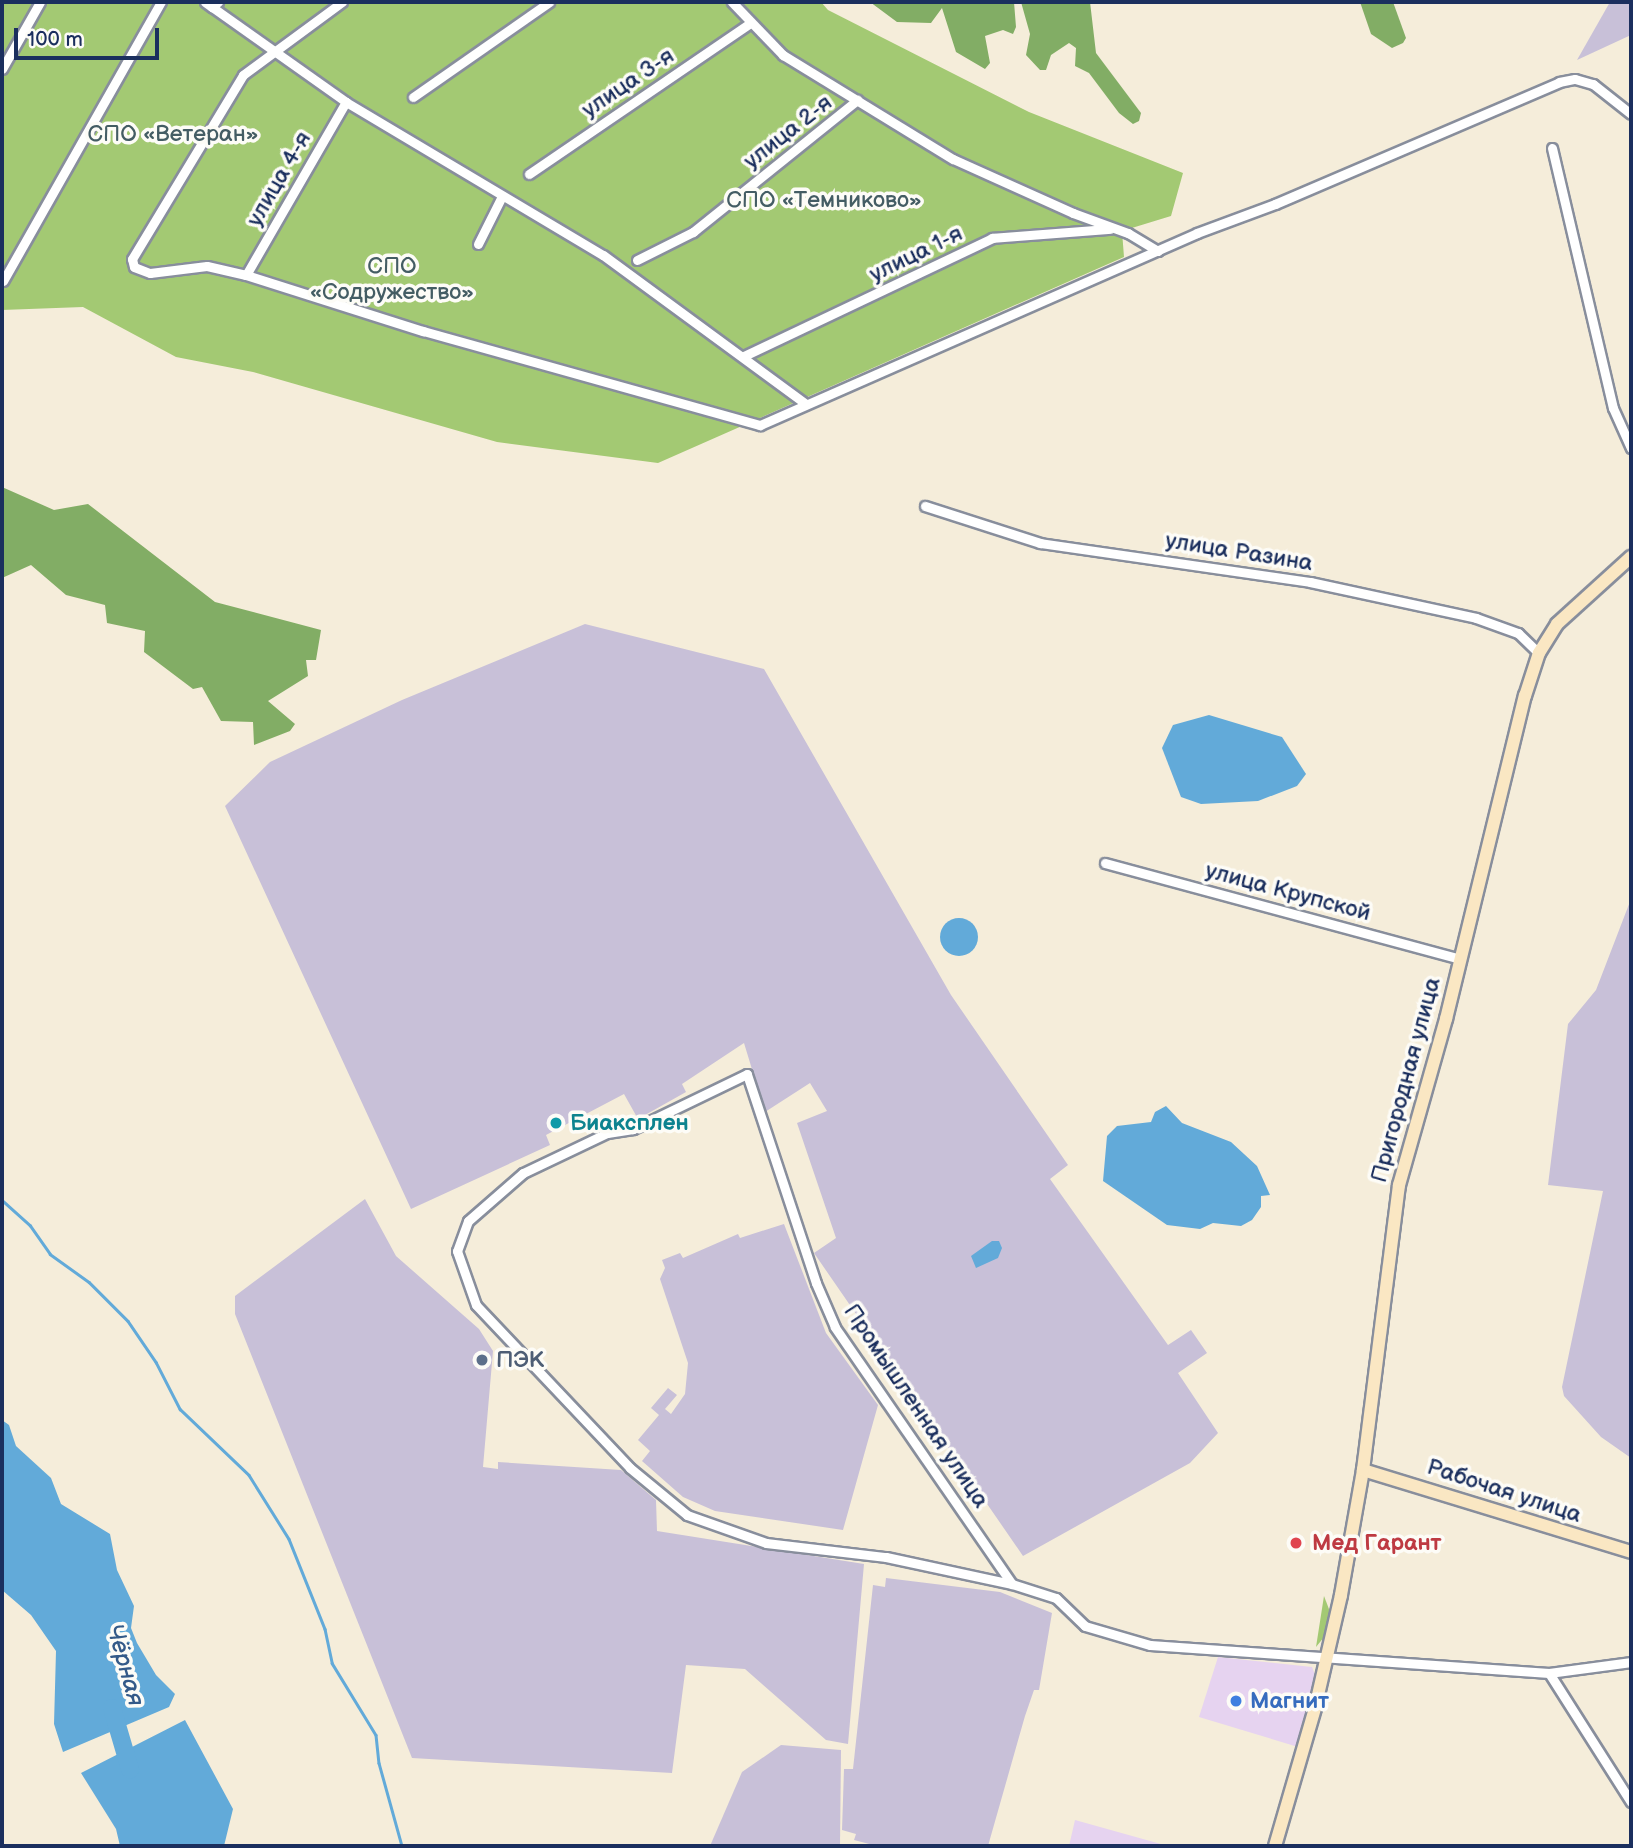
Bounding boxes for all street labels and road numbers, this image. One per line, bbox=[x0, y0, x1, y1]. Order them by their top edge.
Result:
street label: улица 3-я bbox=[577, 42, 679, 124]
street label: улица 2-я bbox=[738, 89, 838, 175]
street label: улица 4-я bbox=[241, 127, 317, 231]
street label: улица 1-я bbox=[865, 220, 967, 288]
street label: улица Разина bbox=[1164, 527, 1314, 577]
street label: улица Крупской bbox=[1202, 857, 1374, 927]
street label: Пригородная улица bbox=[1365, 975, 1447, 1185]
street label: Промышленная улица bbox=[838, 1299, 994, 1513]
street label: Рабочая улица bbox=[1423, 1453, 1585, 1529]

